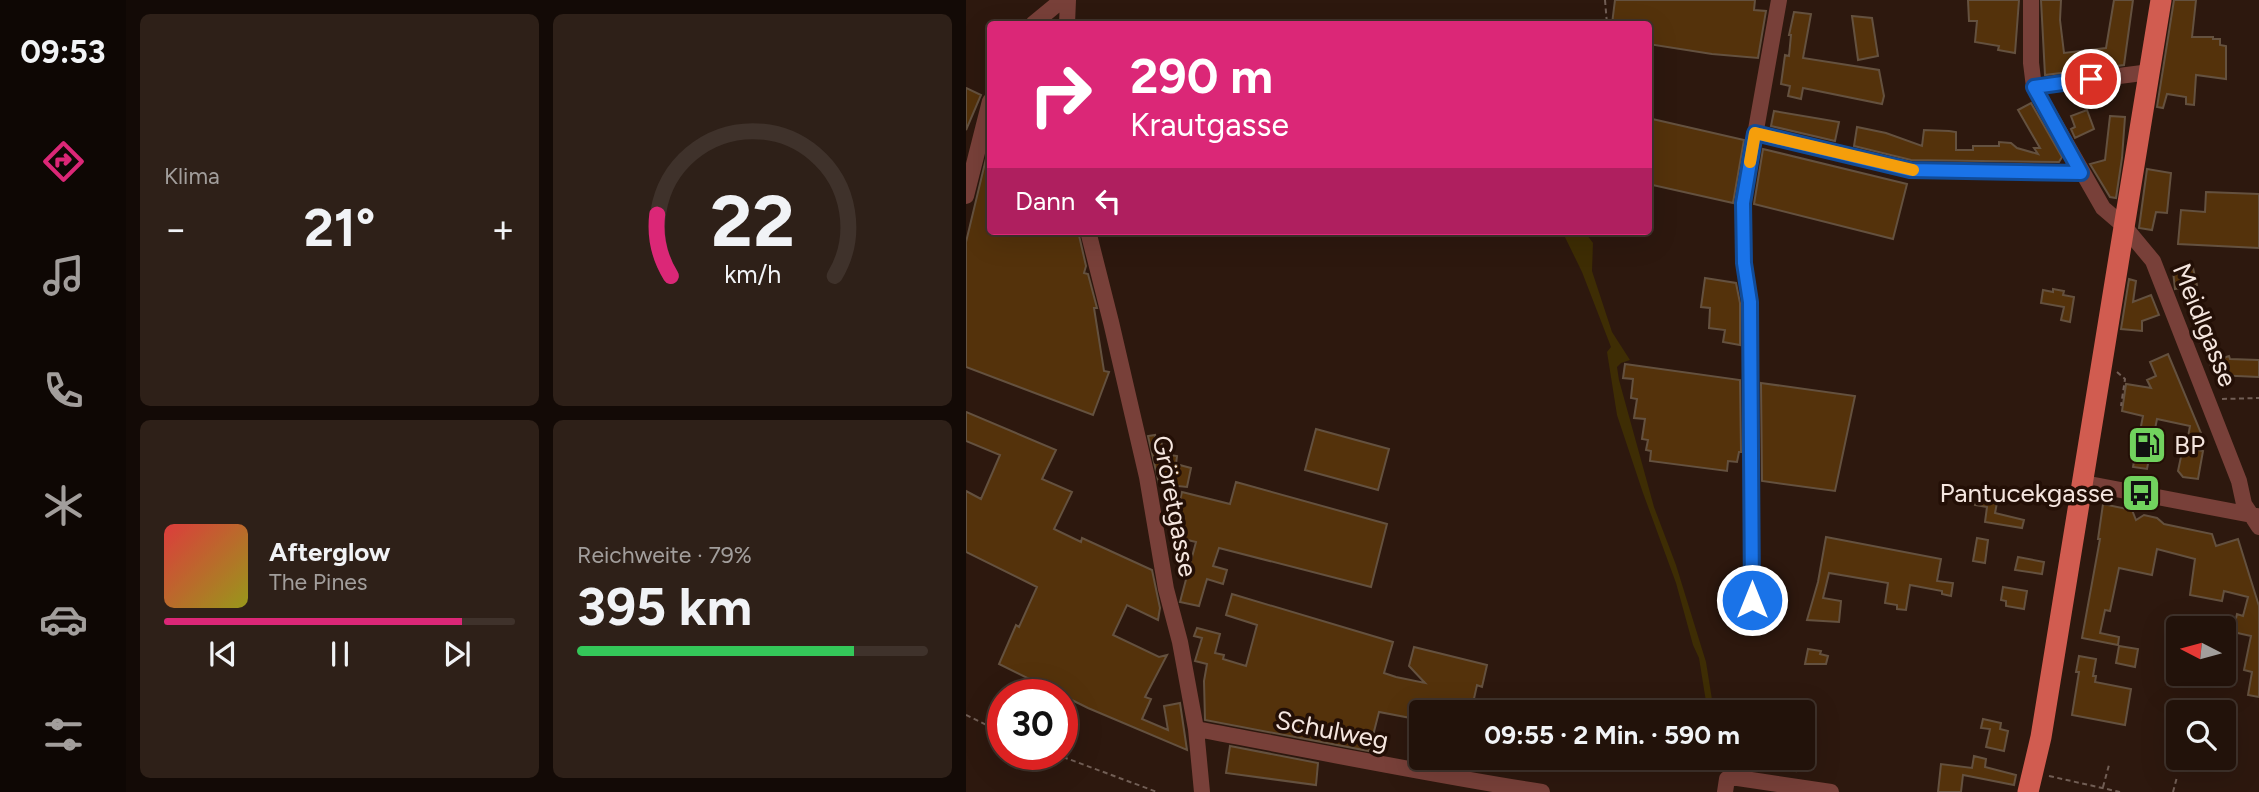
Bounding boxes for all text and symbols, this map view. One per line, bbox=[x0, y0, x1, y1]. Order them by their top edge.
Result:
text: 09:53 bbox=[20, 33, 106, 71]
text: 290 m bbox=[1130, 46, 1273, 105]
icon: right bbox=[1015, 49, 1106, 140]
pin bbox=[2061, 49, 2121, 109]
icon: arrive bbox=[2072, 60, 2110, 98]
text: Krautgasse bbox=[1130, 106, 1289, 144]
icon: directions bbox=[39, 137, 88, 186]
text: Klima bbox=[164, 162, 220, 190]
text: 22 bbox=[710, 177, 795, 264]
icon: left bbox=[1089, 182, 1127, 220]
text: Dann bbox=[1015, 185, 1075, 217]
text: 21° bbox=[304, 197, 375, 259]
text: − bbox=[164, 206, 188, 252]
text: + bbox=[491, 206, 515, 252]
icon: music bbox=[39, 251, 88, 300]
text: km/h bbox=[724, 259, 781, 289]
street label: Meidlgasse bbox=[2166, 259, 2244, 391]
icon: phone bbox=[39, 366, 88, 415]
fuel station icon: BP bbox=[2126, 424, 2168, 466]
place label: BP bbox=[2174, 429, 2205, 461]
street label: Gröretgasse bbox=[1146, 433, 1204, 579]
bus stop icon: Pantucekgasse bbox=[2120, 472, 2162, 514]
place label: Pantucekgasse bbox=[1940, 477, 2114, 509]
icon: climate bbox=[39, 481, 88, 530]
text: Afterglow bbox=[269, 536, 391, 568]
text: Reichweite · 79% bbox=[577, 541, 752, 569]
position arrow bbox=[1715, 563, 1789, 637]
text: The Pines bbox=[269, 568, 368, 596]
text: 395 km bbox=[577, 576, 752, 638]
icon: car bbox=[39, 595, 88, 644]
north arrow bbox=[2166, 616, 2236, 686]
map controls bbox=[2166, 616, 2236, 770]
icon: previous bbox=[204, 635, 242, 673]
icon: pause bbox=[321, 635, 359, 673]
icon: next bbox=[438, 635, 476, 673]
speed limit sign: 30 bbox=[987, 679, 1078, 770]
button: search bbox=[2166, 700, 2236, 770]
street label: Schulweg bbox=[1273, 703, 1391, 757]
icon: filters bbox=[39, 710, 88, 759]
text: 09:55 · 2 Min. · 590 m bbox=[1484, 719, 1740, 751]

